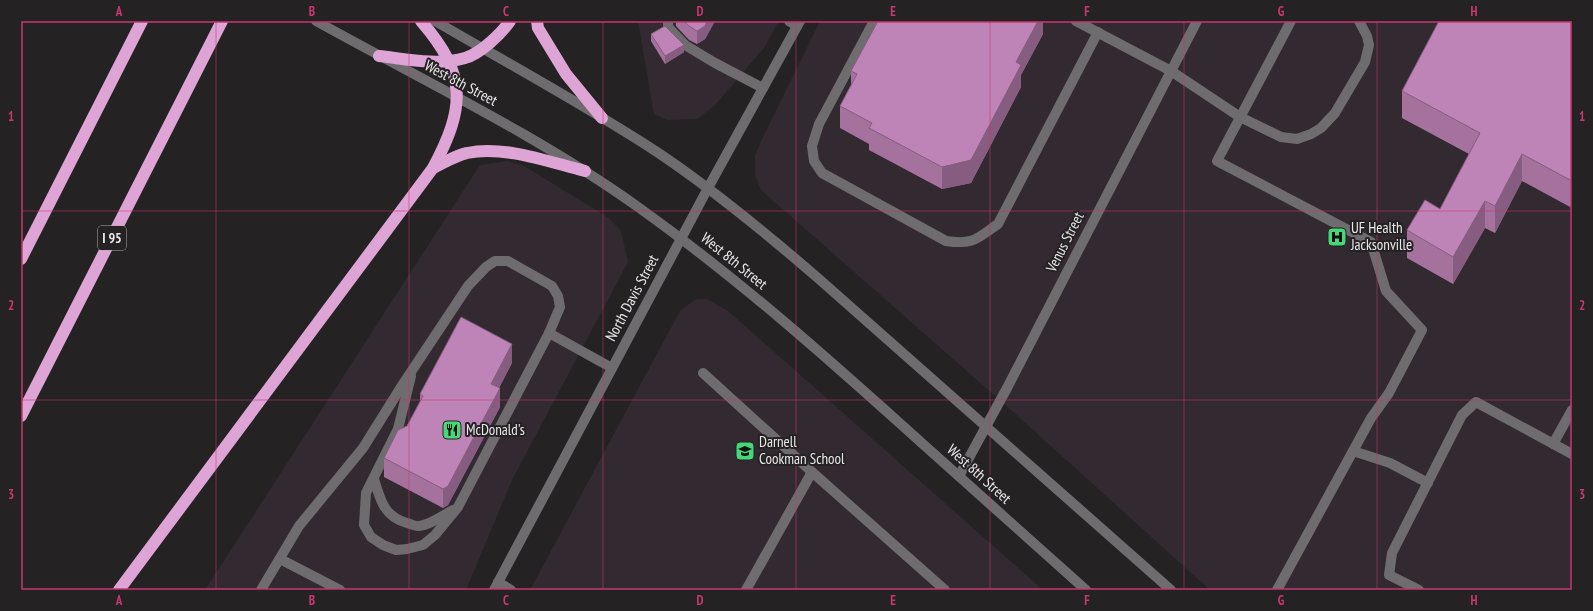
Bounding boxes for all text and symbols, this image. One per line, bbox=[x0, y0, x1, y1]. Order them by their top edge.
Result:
text: A bbox=[115, 3, 123, 20]
text: B bbox=[309, 3, 315, 20]
text: C bbox=[503, 3, 509, 20]
text: D bbox=[697, 3, 704, 20]
text: E bbox=[890, 3, 896, 20]
text: F bbox=[1084, 3, 1090, 20]
text: G bbox=[1278, 3, 1285, 20]
text: H bbox=[1471, 3, 1478, 20]
street label: West 8th Street bbox=[422, 55, 501, 110]
text: 1 bbox=[8, 108, 14, 125]
text: 1 bbox=[1579, 108, 1585, 125]
street label: Venus Street bbox=[1041, 209, 1088, 276]
place label: UF Health Jacksonville bbox=[1350, 218, 1412, 254]
road number: I 95 bbox=[98, 226, 126, 250]
hospital icon: UF Health Jacksonville bbox=[1326, 226, 1348, 248]
street label: West 8th Street bbox=[697, 228, 771, 293]
street label: North Davis Street bbox=[601, 251, 662, 344]
text: 2 bbox=[8, 297, 14, 314]
text: 2 bbox=[1579, 297, 1585, 314]
restaurant icon: McDonald's bbox=[441, 419, 463, 441]
place label: McDonald's bbox=[466, 420, 525, 439]
place label: Darnell Cookman School bbox=[759, 432, 845, 468]
school or university icon: Darnell Cookman School bbox=[734, 440, 756, 462]
street label: West 8th Street bbox=[943, 440, 1015, 507]
text: 3 bbox=[8, 486, 14, 503]
text: 3 bbox=[1579, 486, 1585, 503]
text: A bbox=[115, 592, 123, 609]
text: B bbox=[309, 592, 315, 609]
text: C bbox=[503, 592, 509, 609]
text: D bbox=[697, 592, 704, 609]
text: E bbox=[890, 592, 896, 609]
text: F bbox=[1084, 592, 1090, 609]
text: G bbox=[1278, 592, 1285, 609]
text: H bbox=[1471, 592, 1478, 609]

